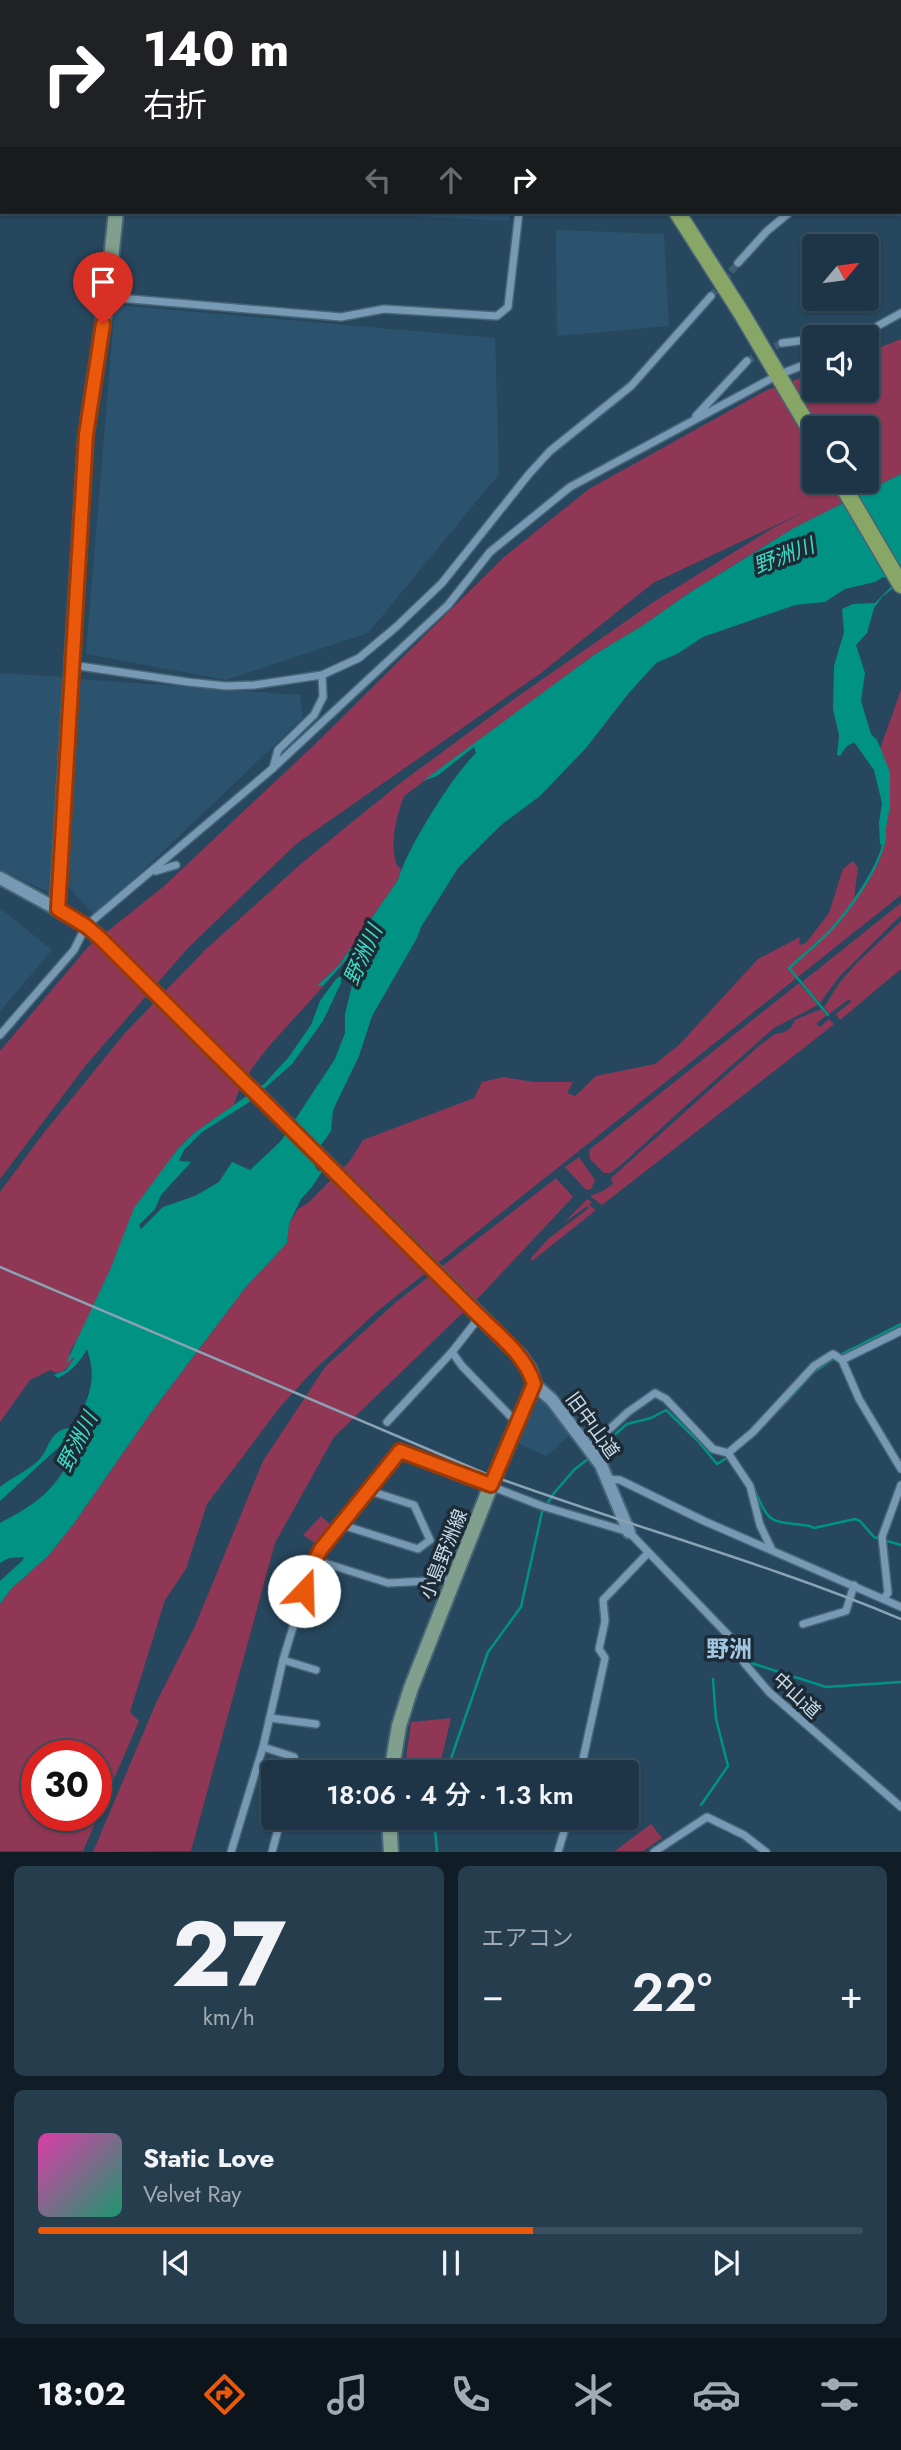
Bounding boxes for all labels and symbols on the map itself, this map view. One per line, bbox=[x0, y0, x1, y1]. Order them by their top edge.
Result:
north arrow bbox=[802, 234, 878, 312]
pin bbox=[73, 252, 133, 324]
water label: 野洲川 bbox=[749, 530, 821, 581]
water label: 野洲川 bbox=[336, 918, 390, 990]
street label: 旧中山道 bbox=[559, 1387, 626, 1464]
water label: 野洲川 bbox=[49, 1405, 106, 1477]
street label: 小島野洲線 bbox=[413, 1505, 474, 1603]
position arrow bbox=[267, 1554, 341, 1628]
district label: 野洲 bbox=[706, 1632, 752, 1666]
street label: 中山道 bbox=[767, 1666, 827, 1725]
speed limit sign: 30 bbox=[21, 1740, 112, 1831]

